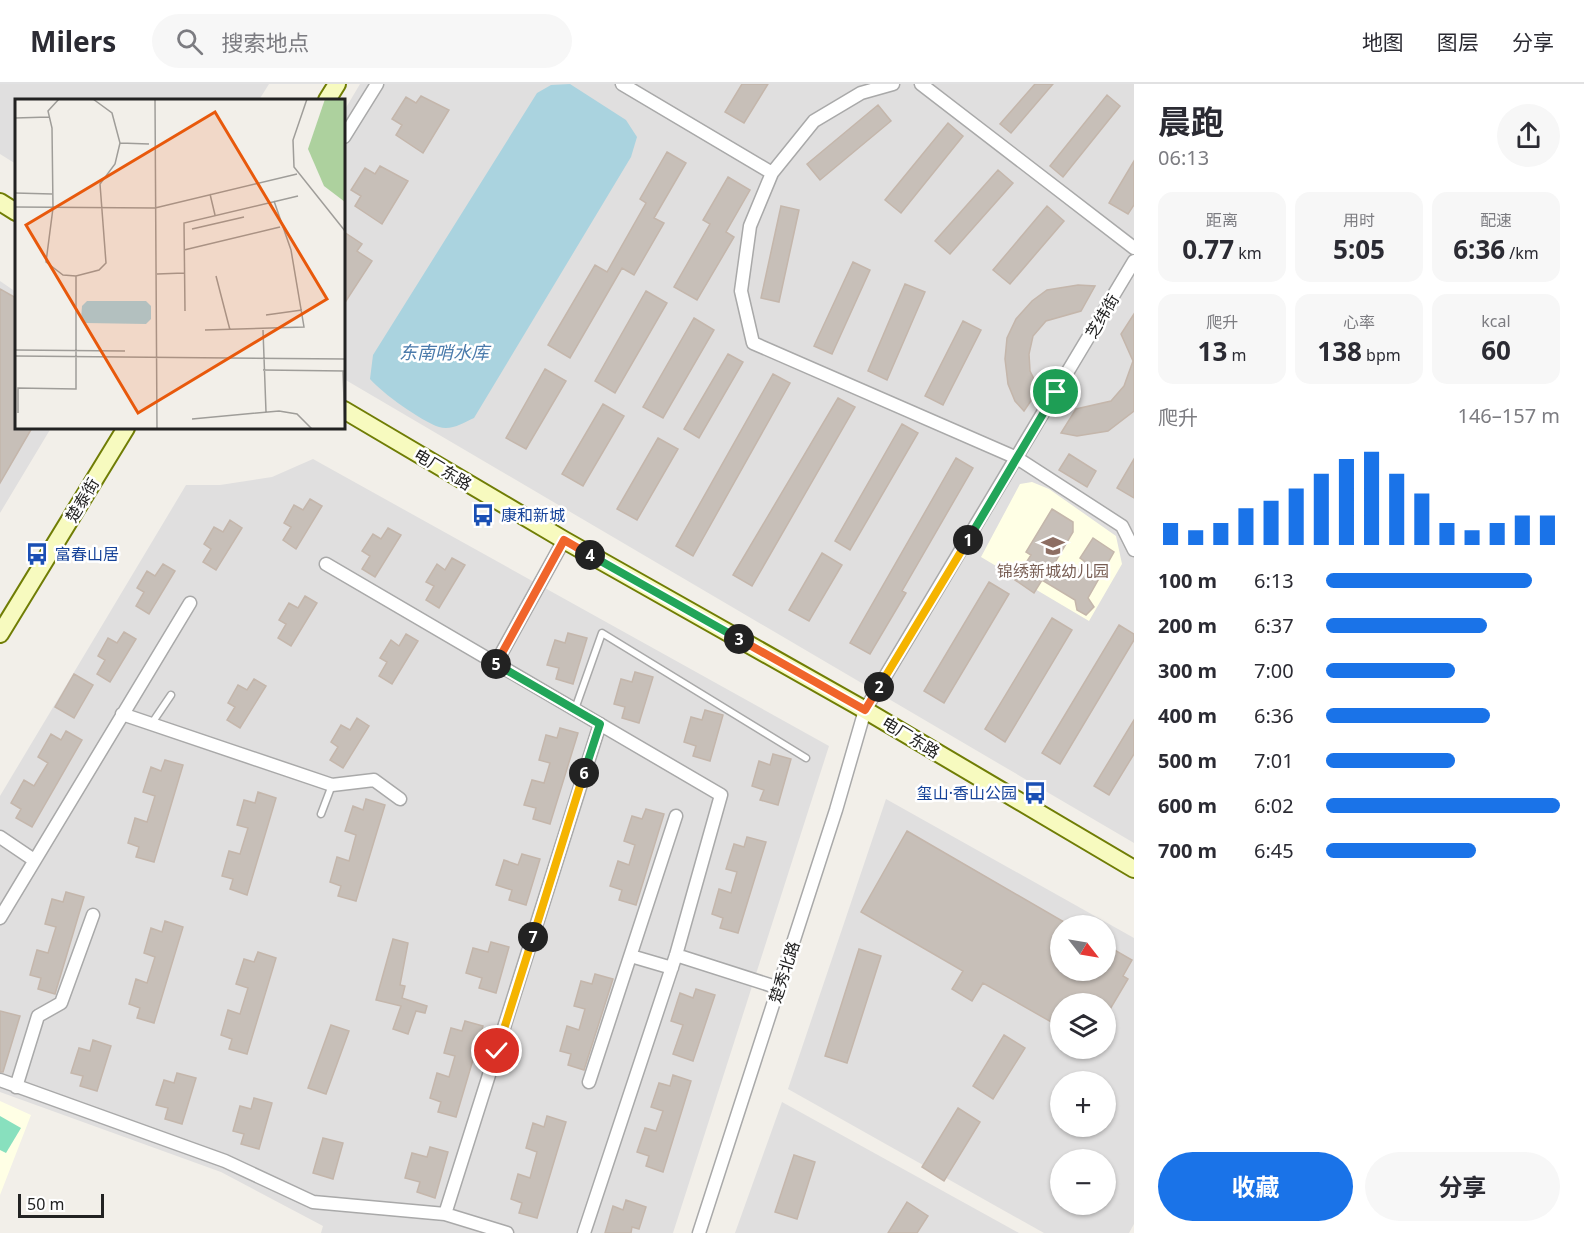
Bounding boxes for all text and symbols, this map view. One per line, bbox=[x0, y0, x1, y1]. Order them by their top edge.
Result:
search box bbox=[152, 14, 572, 68]
text: Milers bbox=[30, 22, 116, 60]
icon: search bbox=[173, 25, 206, 58]
text: 搜索地点 bbox=[221, 27, 309, 57]
text: 地图 bbox=[1362, 28, 1404, 56]
text: 图层 bbox=[1437, 28, 1479, 56]
text: 分享 bbox=[1512, 28, 1554, 56]
inset map bbox=[15, 99, 345, 429]
text: 晨跑 bbox=[1158, 99, 1224, 144]
button: share bbox=[1497, 104, 1560, 167]
text: 06:13 bbox=[1158, 144, 1209, 171]
text: 距离 bbox=[1206, 209, 1238, 231]
text: 用时 bbox=[1343, 209, 1375, 231]
text: 配速 bbox=[1480, 209, 1512, 231]
text: 0.77 bbox=[1182, 231, 1234, 267]
text: 5:05 bbox=[1333, 231, 1385, 267]
text: 6:36 bbox=[1453, 231, 1505, 267]
text: km bbox=[1234, 242, 1262, 264]
text: /km bbox=[1505, 242, 1539, 264]
street label: 芝纬街 bbox=[1080, 290, 1124, 342]
text: kcal bbox=[1481, 310, 1511, 332]
text: 爬升 bbox=[1206, 311, 1238, 333]
text: 心率 bbox=[1343, 311, 1375, 333]
text: 60 bbox=[1481, 332, 1511, 368]
text: 13 bbox=[1198, 333, 1227, 369]
text: 138 bbox=[1317, 333, 1362, 369]
water label: 东南哨水库 bbox=[399, 340, 492, 364]
text: m bbox=[1227, 344, 1246, 366]
text: bpm bbox=[1362, 344, 1401, 366]
pin bbox=[1030, 366, 1081, 417]
icon: arrive bbox=[1039, 375, 1072, 408]
text: 146–157 m bbox=[1457, 402, 1560, 429]
text: 爬升 bbox=[1158, 404, 1198, 431]
street label: 电厂东路 bbox=[410, 443, 476, 495]
street label: 楚泰街 bbox=[60, 474, 104, 526]
bus stop icon: 康和新城 bbox=[470, 502, 496, 528]
place label: 康和新城 bbox=[501, 504, 565, 526]
pin: 1 bbox=[953, 525, 983, 555]
text: 1 bbox=[963, 529, 973, 551]
school or university icon: 锦绣新城幼儿园 bbox=[1040, 533, 1066, 559]
pin: 4 bbox=[575, 540, 605, 570]
bus stop icon: 富春山居 bbox=[24, 541, 50, 567]
place label: 富春山居 bbox=[55, 543, 119, 565]
text: 4 bbox=[585, 544, 595, 566]
place label: 锦绣新城幼儿园 bbox=[997, 560, 1109, 582]
text: 100 m bbox=[1158, 567, 1217, 594]
text: 6:13 bbox=[1254, 567, 1294, 594]
text: 200 m bbox=[1158, 612, 1217, 639]
text: 6:37 bbox=[1254, 612, 1294, 639]
pin: 3 bbox=[724, 624, 754, 654]
text: 3 bbox=[734, 628, 744, 650]
pin: 5 bbox=[481, 649, 511, 679]
text: 5 bbox=[491, 653, 501, 675]
text: 300 m bbox=[1158, 657, 1217, 684]
text: 7:00 bbox=[1254, 657, 1294, 684]
pin: 2 bbox=[864, 672, 894, 702]
text: 2 bbox=[874, 676, 884, 698]
text: 400 m bbox=[1158, 702, 1217, 729]
text: 6:36 bbox=[1254, 702, 1294, 729]
street label: 电厂东路 bbox=[878, 711, 944, 763]
text: 500 m bbox=[1158, 747, 1217, 774]
text: 7:01 bbox=[1254, 747, 1294, 774]
pin: 6 bbox=[569, 758, 599, 788]
text: 6 bbox=[579, 762, 589, 784]
bus stop icon: 玺山·香山公园 bbox=[1022, 780, 1048, 806]
place label: 玺山·香山公园 bbox=[917, 782, 1017, 804]
text: 600 m bbox=[1158, 792, 1217, 819]
text: 6:02 bbox=[1254, 792, 1294, 819]
text: 700 m bbox=[1158, 837, 1217, 864]
text: 6:45 bbox=[1254, 837, 1294, 864]
north arrow bbox=[1050, 915, 1116, 981]
map controls bbox=[1050, 915, 1116, 1215]
pin: 7 bbox=[518, 922, 548, 952]
text: 7 bbox=[528, 926, 538, 948]
street label: 楚秀北路 bbox=[764, 938, 804, 1006]
button: layers bbox=[1050, 993, 1116, 1059]
pin bbox=[471, 1025, 522, 1076]
icon: check bbox=[480, 1034, 513, 1067]
button: + bbox=[1050, 1071, 1116, 1137]
button: − bbox=[1050, 1149, 1116, 1215]
button: 收藏 bbox=[1158, 1152, 1353, 1221]
button: 分享 bbox=[1365, 1152, 1560, 1221]
scale bar bbox=[18, 1191, 104, 1218]
text: 50 m bbox=[27, 1193, 64, 1215]

